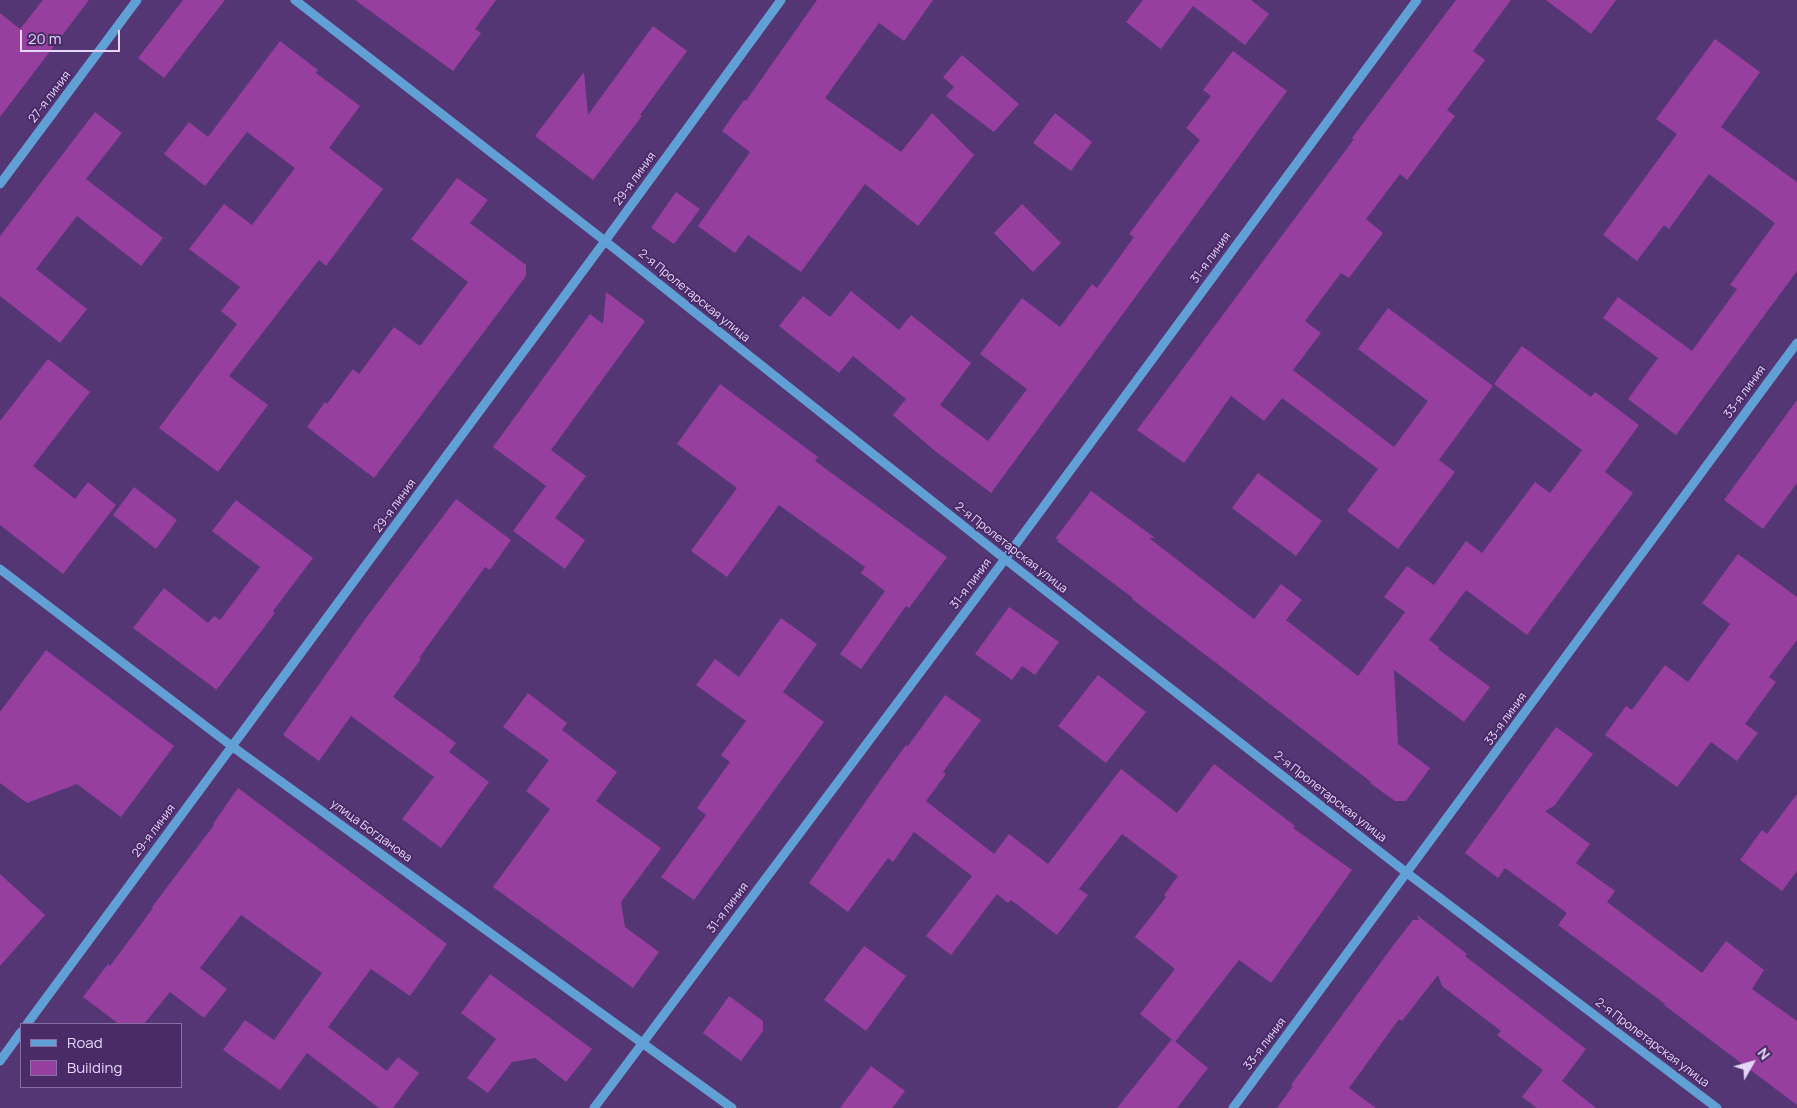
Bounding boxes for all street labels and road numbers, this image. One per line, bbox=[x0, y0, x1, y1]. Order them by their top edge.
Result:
street label: 27-я линия bbox=[26, 68, 74, 126]
street label: 29-я линия bbox=[611, 149, 659, 209]
street label: 31-я линия bbox=[1188, 230, 1234, 286]
street label: 2-я Пролетарская улица bbox=[635, 247, 753, 345]
street label: 33-я линия bbox=[1721, 363, 1769, 421]
street label: 29-я линия bbox=[371, 476, 419, 536]
street label: 2-я Пролетарская улица bbox=[952, 500, 1070, 596]
street label: 31-я линия bbox=[947, 556, 995, 612]
street label: 33-я линия bbox=[1482, 690, 1530, 748]
street label: 2-я Пролетарская улица bbox=[1271, 749, 1389, 845]
street label: улица Богданова bbox=[327, 797, 415, 865]
street label: 29-я линия bbox=[129, 802, 179, 860]
street label: 31-я линия bbox=[704, 880, 752, 936]
street label: 2-я Пролетарская улица bbox=[1592, 995, 1712, 1091]
street label: 33-я линия bbox=[1241, 1015, 1289, 1073]

